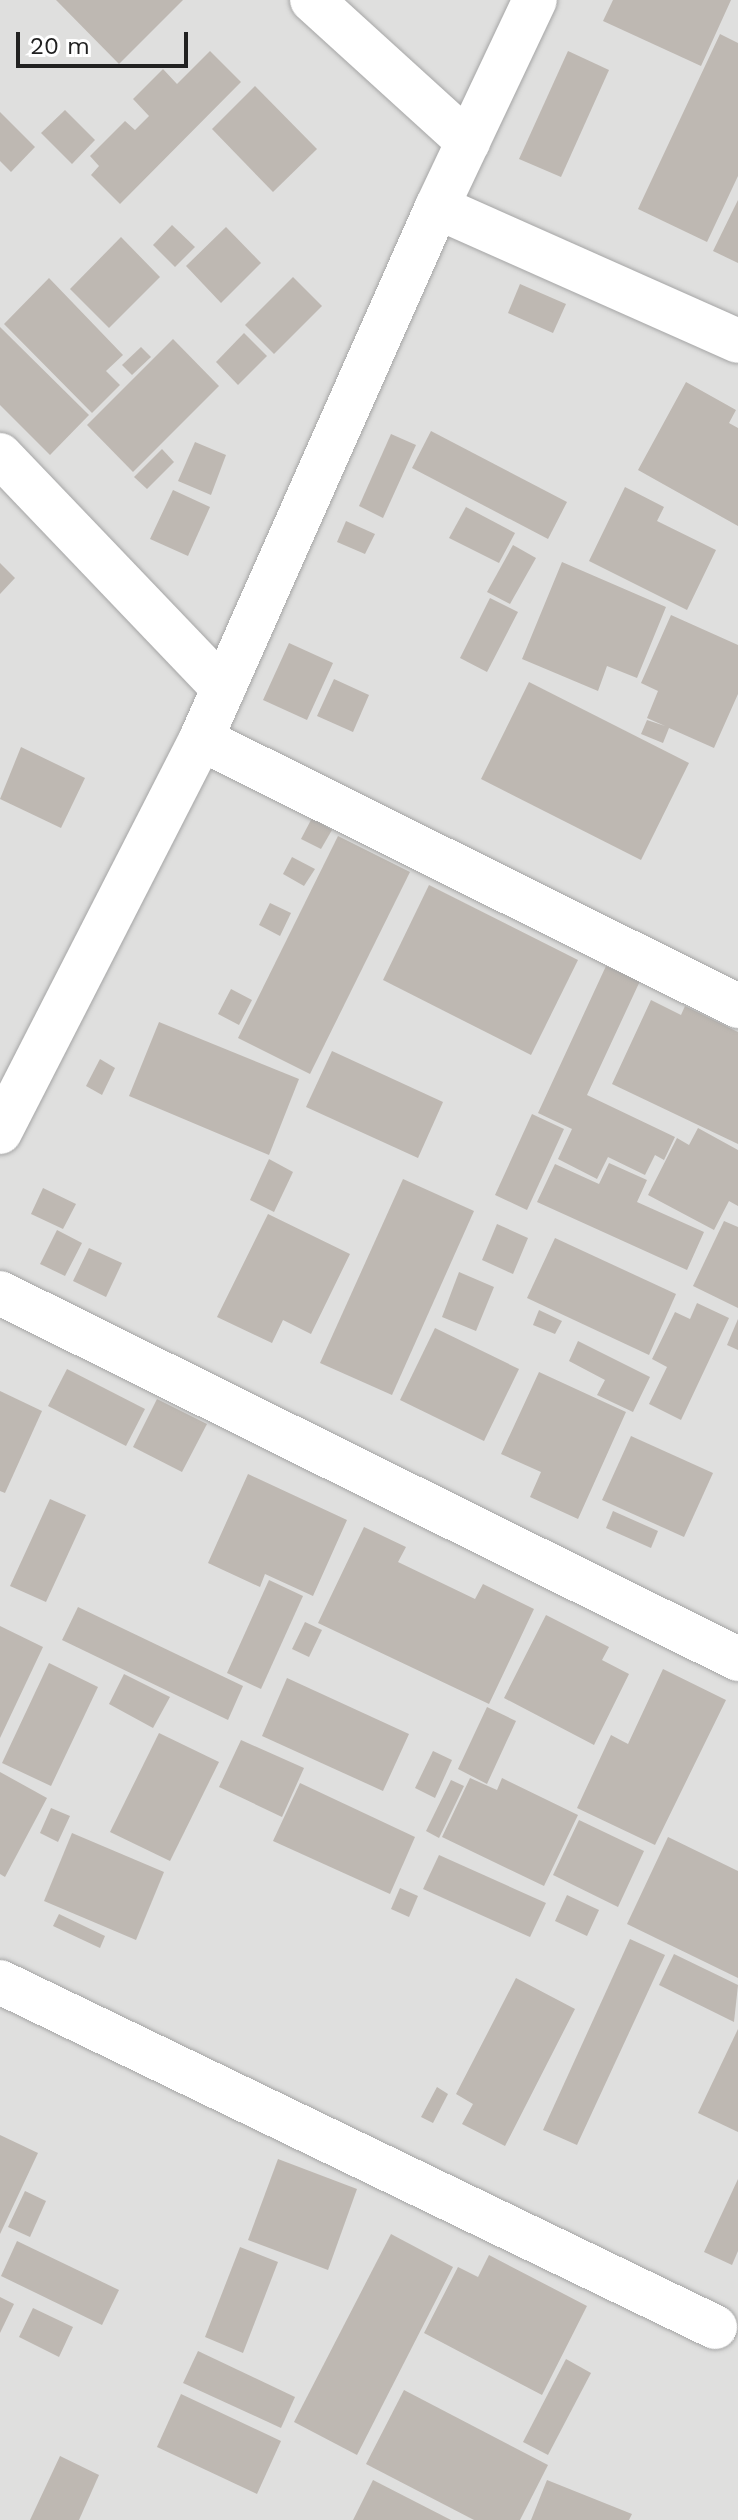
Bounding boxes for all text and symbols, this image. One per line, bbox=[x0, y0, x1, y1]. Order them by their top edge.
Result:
scale bar bbox=[20, 16, 192, 66]
text: 20 m bbox=[30, 32, 90, 60]

